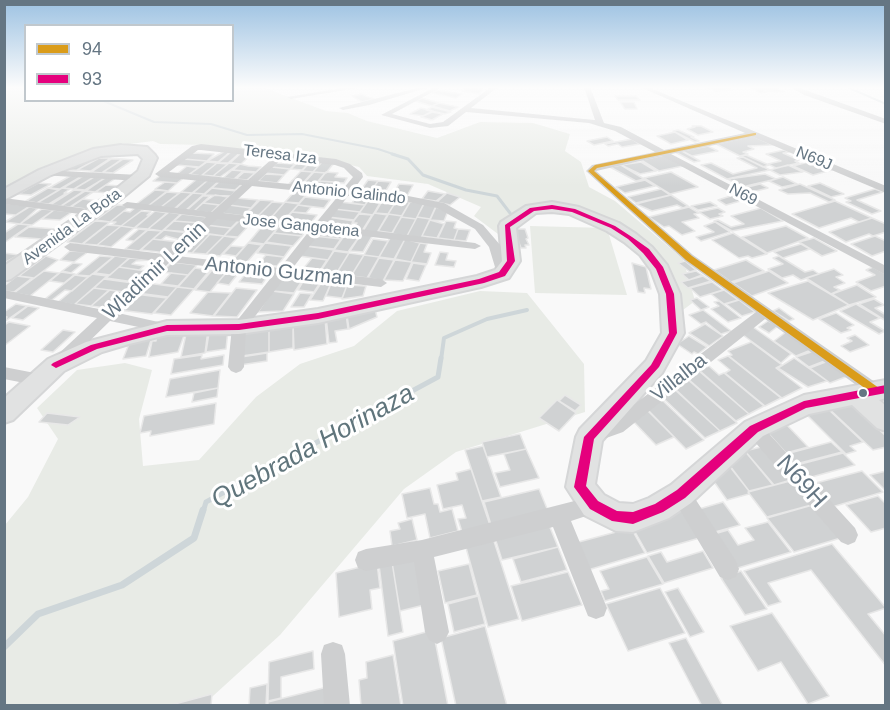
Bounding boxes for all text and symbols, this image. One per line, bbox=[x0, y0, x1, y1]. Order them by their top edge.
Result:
legend bbox=[24, 24, 234, 102]
text: 94 bbox=[82, 39, 102, 59]
text: 93 bbox=[82, 69, 102, 89]
street label: Teresa Iza bbox=[242, 141, 318, 169]
street label: N69J bbox=[793, 143, 835, 175]
street label: Antonio Galindo bbox=[291, 178, 407, 208]
street label: N69 bbox=[726, 180, 760, 210]
street label: Avenida La Bota bbox=[19, 185, 125, 269]
street label: Jose Gangotena bbox=[242, 210, 360, 242]
street label: Wladimir Lenin bbox=[98, 217, 212, 325]
street label: Antonio Guzman bbox=[204, 252, 354, 292]
street label: Villalba bbox=[646, 349, 712, 407]
water label: Quebrada Horinaza bbox=[206, 378, 420, 516]
unlabelled marker bbox=[857, 387, 869, 399]
street label: N69H bbox=[770, 450, 832, 514]

